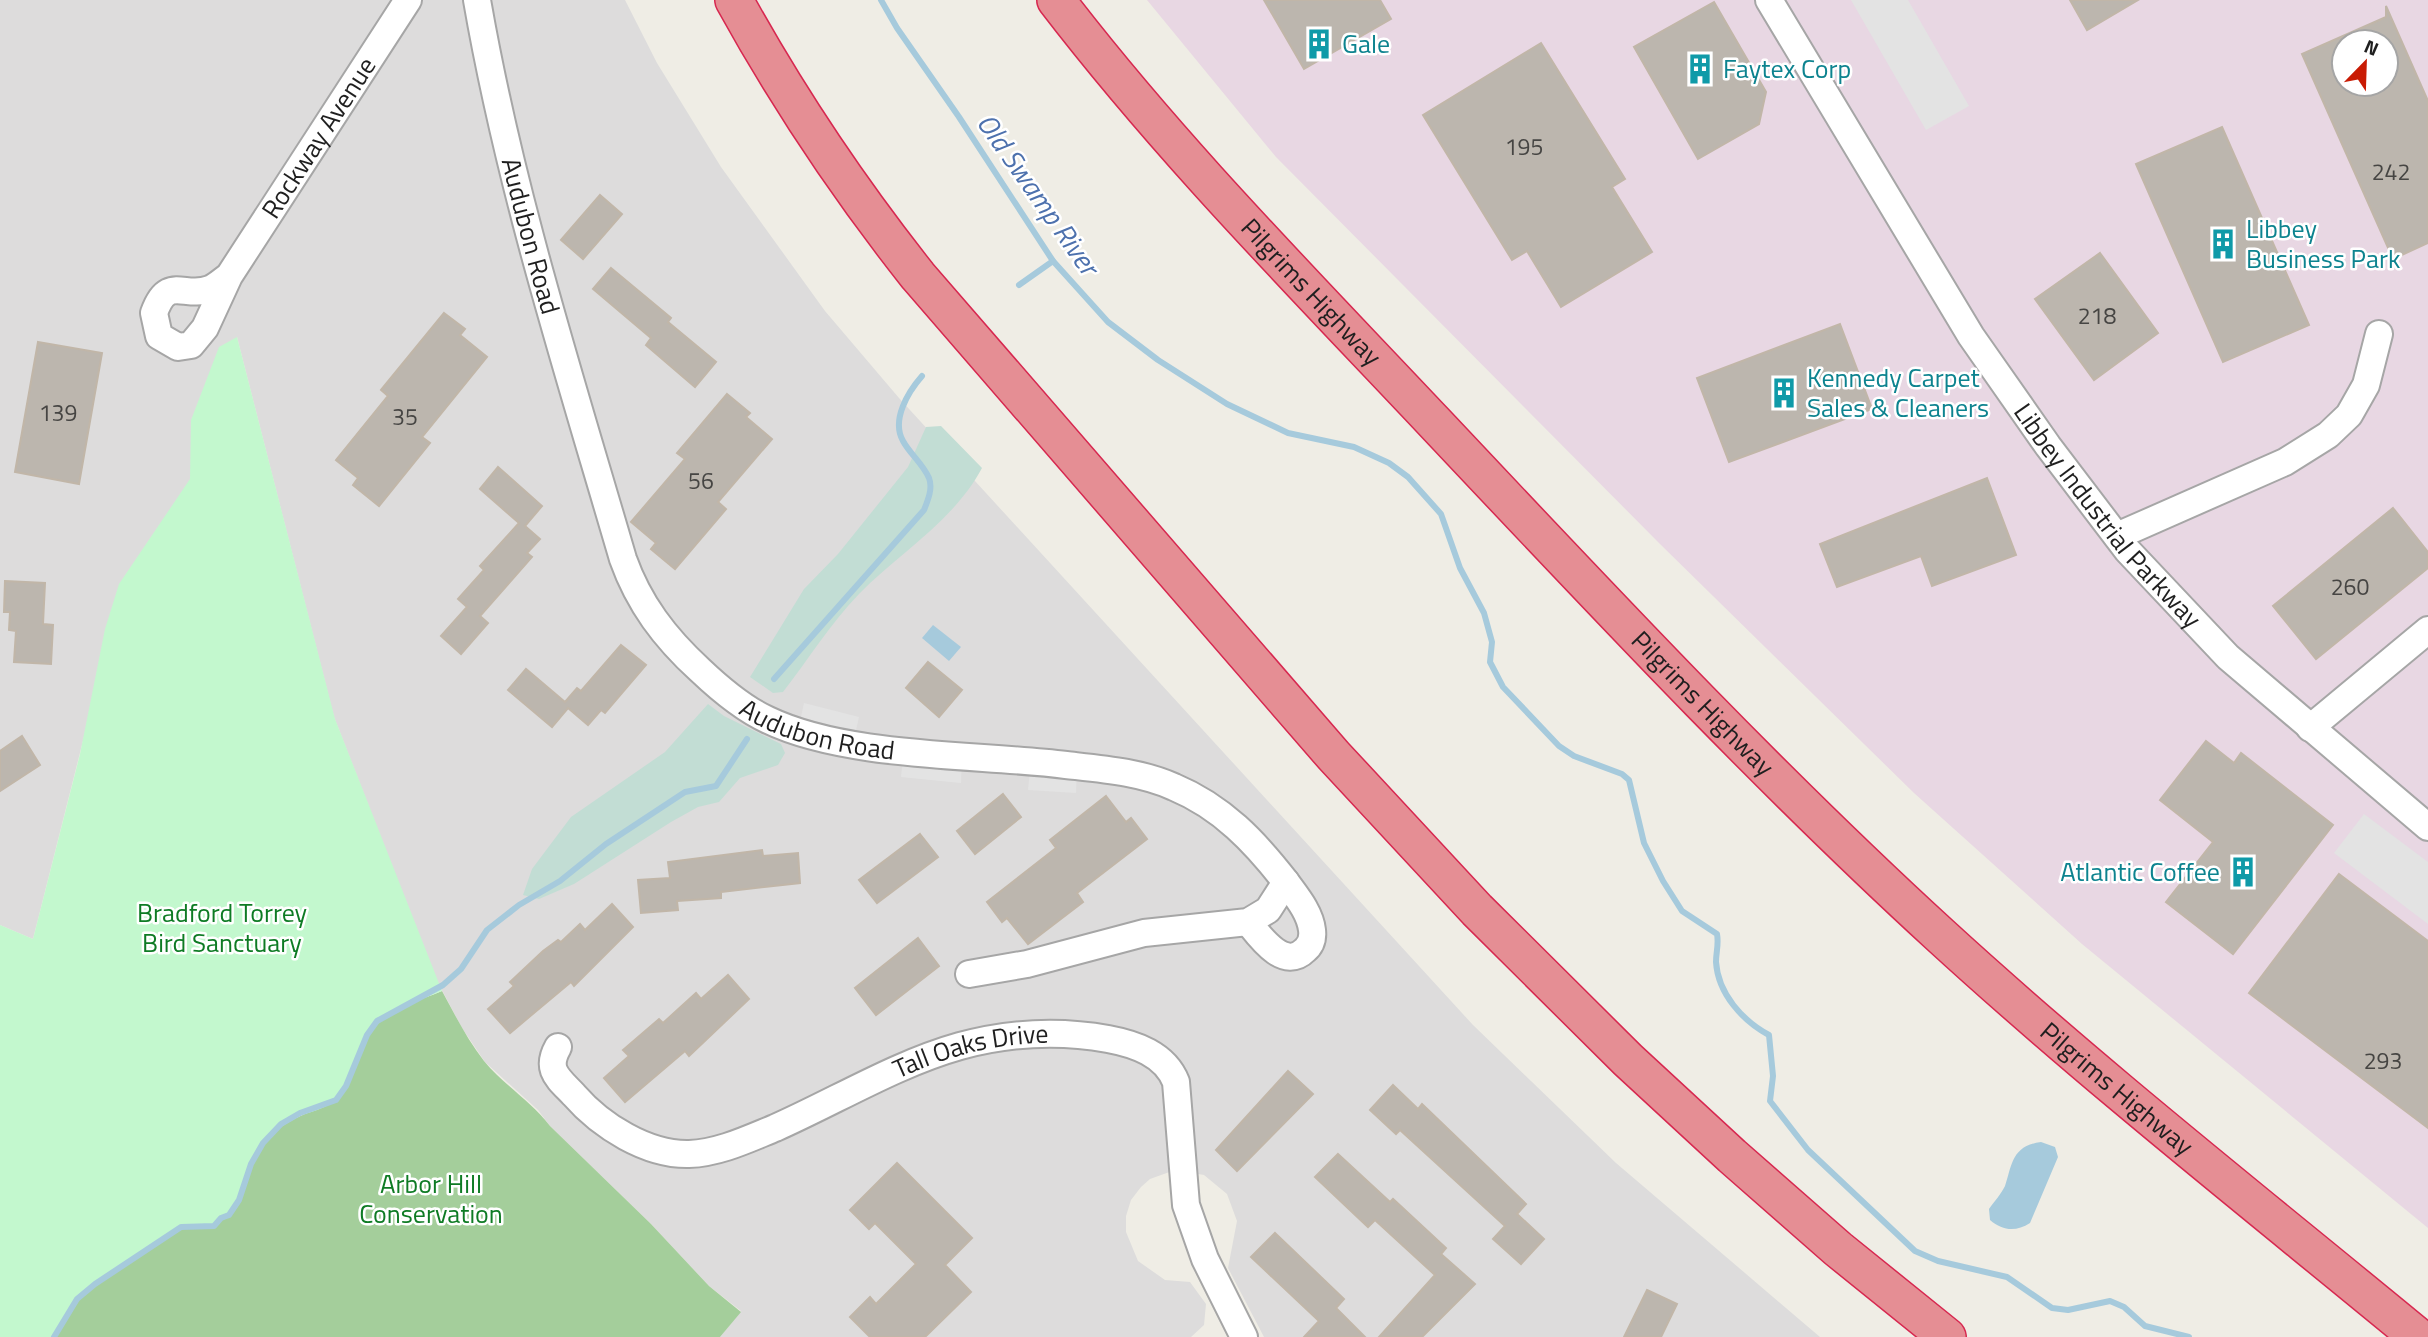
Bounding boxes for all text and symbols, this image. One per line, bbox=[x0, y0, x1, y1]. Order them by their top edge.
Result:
place label: Gale bbox=[1342, 24, 1390, 63]
building icon: Gale bbox=[1302, 27, 1336, 61]
north arrow bbox=[2330, 28, 2400, 98]
text: N bbox=[2360, 31, 2384, 63]
street label: Rockway Avenue bbox=[251, 49, 385, 226]
place label: Faytex Corp bbox=[1723, 49, 1851, 88]
building icon: Faytex Corp bbox=[1683, 52, 1717, 86]
water label: Old Swamp River bbox=[967, 104, 1112, 286]
house number: 195 bbox=[1505, 129, 1543, 164]
street label: Audubon Road bbox=[492, 154, 570, 319]
house number: 242 bbox=[2372, 154, 2410, 189]
street label: Pilgrims Highway bbox=[1232, 209, 1391, 374]
place label: Libbey Business Park bbox=[2246, 209, 2400, 278]
building icon: Libbey Business Park bbox=[2206, 227, 2240, 261]
house number: 218 bbox=[2078, 298, 2116, 333]
place label: Kennedy Carpet Sales & Cleaners bbox=[1807, 358, 1989, 427]
building icon: Kennedy Carpet Sales & Cleaners bbox=[1767, 376, 1801, 410]
house number: 139 bbox=[39, 395, 77, 430]
street label: Libbey Industrial Parkway bbox=[2005, 395, 2211, 637]
house number: 35 bbox=[392, 399, 418, 434]
house number: 56 bbox=[688, 463, 714, 498]
house number: 260 bbox=[2331, 569, 2369, 604]
street label: Pilgrims Highway bbox=[1622, 622, 1784, 785]
street label: Audubon Road bbox=[732, 688, 897, 770]
place label: Atlantic Coffee bbox=[2060, 852, 2220, 891]
building icon: Atlantic Coffee bbox=[2226, 855, 2260, 889]
park label: Bradford Torrey Bird Sanctuary bbox=[137, 893, 307, 962]
street label: Pilgrims Highway bbox=[2032, 1012, 2203, 1165]
street label: Tall Oaks Drive bbox=[886, 1014, 1049, 1088]
house number: 293 bbox=[2364, 1043, 2402, 1078]
park label: Arbor Hill Conservation bbox=[359, 1164, 503, 1233]

